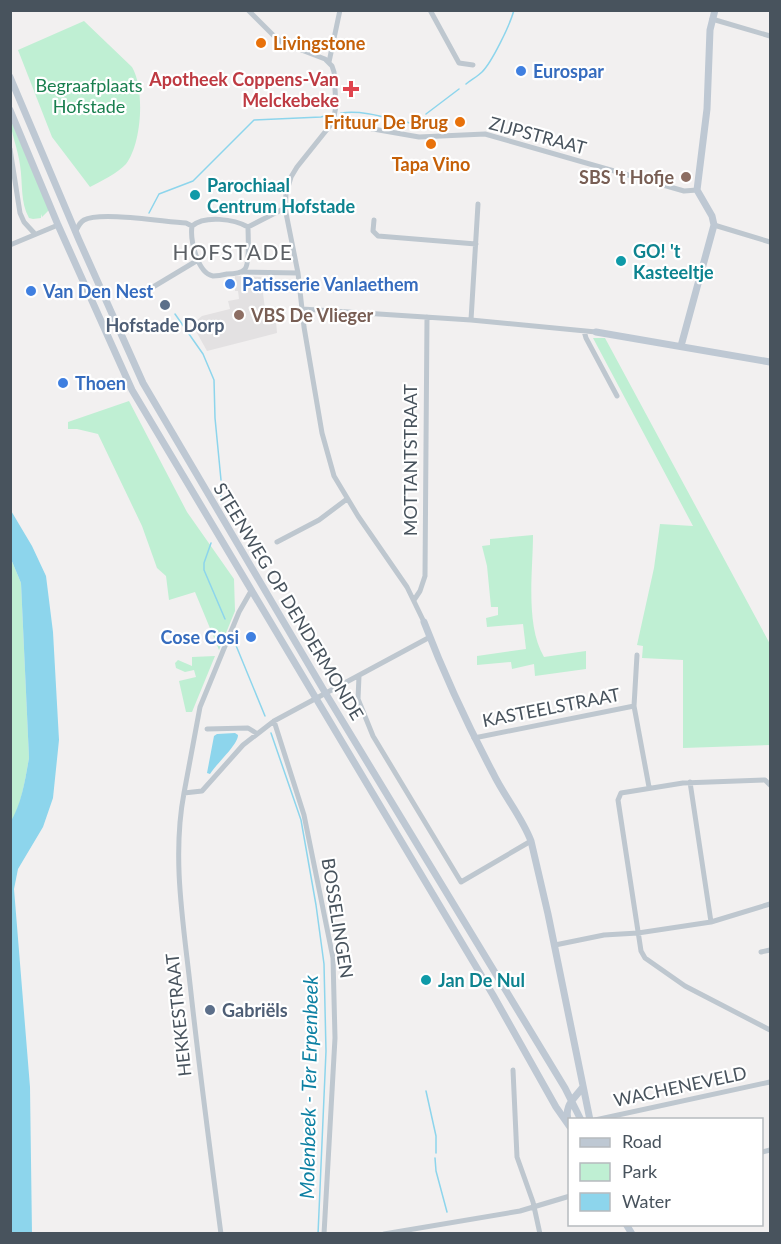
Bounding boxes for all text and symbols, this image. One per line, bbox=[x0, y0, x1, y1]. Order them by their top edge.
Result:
place label: Livingstone bbox=[273, 32, 366, 54]
marker: Livingstone bbox=[254, 36, 268, 50]
place label: Eurospar bbox=[533, 60, 604, 82]
marker: Eurospar bbox=[514, 64, 528, 78]
place label: Apotheek Coppens-Van Melckebeke bbox=[148, 68, 339, 111]
park label: Begraafplaats Hofstade bbox=[35, 74, 143, 117]
marker: Apotheek Coppens-Van Melckebeke bbox=[344, 82, 358, 96]
place label: Frituur De Brug bbox=[324, 111, 448, 133]
street label: ZIJPSTRAAT bbox=[487, 111, 589, 159]
marker: Frituur De Brug bbox=[453, 115, 467, 129]
marker: Tapa Vino bbox=[424, 137, 438, 151]
place label: Tapa Vino bbox=[392, 153, 470, 175]
place label: SBS 't Hofje bbox=[579, 166, 674, 188]
marker: SBS 't Hofje bbox=[679, 170, 693, 184]
place label: Parochiaal Centrum Hofstade bbox=[207, 174, 355, 217]
marker: Parochiaal Centrum Hofstade bbox=[188, 188, 202, 202]
district label: HOFSTADE bbox=[172, 239, 294, 264]
place label: GO! 't Kasteeltje bbox=[633, 240, 714, 283]
marker: GO! 't Kasteeltje bbox=[614, 254, 628, 268]
place label: Patisserie Vanlaethem bbox=[242, 273, 419, 295]
marker: Patisserie Vanlaethem bbox=[223, 277, 237, 291]
place label: Van Den Nest bbox=[42, 280, 154, 302]
marker: Van Den Nest bbox=[24, 284, 38, 298]
marker: Hofstade Dorp bbox=[158, 298, 172, 312]
place label: VBS De Vlieger bbox=[250, 304, 374, 326]
marker: VBS De Vlieger bbox=[232, 308, 246, 322]
place label: Hofstade Dorp bbox=[106, 314, 224, 336]
place label: Thoen bbox=[75, 372, 126, 394]
marker: Thoen bbox=[56, 376, 70, 390]
street label: MOTTANTSTRAAT bbox=[399, 383, 421, 536]
street label: STEENWEG OP DENDERMONDE bbox=[209, 478, 369, 724]
place label: Cose Cosi bbox=[161, 626, 239, 648]
marker: Cose Cosi bbox=[244, 630, 258, 644]
street label: KASTEELSTRAAT bbox=[480, 683, 622, 731]
street label: BOSSELINGEN bbox=[318, 856, 358, 980]
street label: HEKKESTRAAT bbox=[161, 952, 195, 1078]
place label: Jan De Nul bbox=[438, 969, 525, 991]
marker: Jan De Nul bbox=[419, 973, 433, 987]
water label: Molenbeek - Ter Erpenbeek bbox=[294, 974, 322, 1199]
place label: Gabriëls bbox=[222, 999, 288, 1021]
marker: Gabriëls bbox=[203, 1003, 217, 1017]
street label: WACHENEVELD bbox=[611, 1061, 749, 1111]
legend bbox=[568, 1118, 763, 1226]
text: Road bbox=[622, 1130, 662, 1152]
text: Park bbox=[622, 1160, 658, 1182]
text: Water bbox=[622, 1190, 671, 1212]

